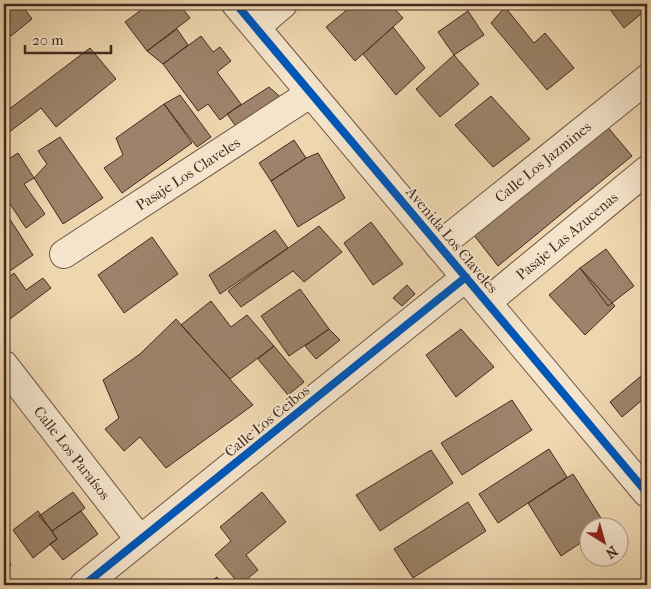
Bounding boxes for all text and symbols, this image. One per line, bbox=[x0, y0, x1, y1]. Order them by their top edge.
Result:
scale bar bbox=[25, 22, 111, 54]
text: 20 m bbox=[32, 31, 64, 49]
street label: Calle Los Jazmines bbox=[491, 117, 595, 206]
street label: Pasaje Los Claveles bbox=[132, 133, 244, 214]
street label: Avenida Los Claveles bbox=[402, 182, 502, 297]
street label: Pasaje Las Azucenas bbox=[512, 188, 622, 284]
street label: Calle Los Ceibos bbox=[221, 381, 314, 461]
street label: Calle Los Paraísos bbox=[30, 403, 114, 504]
north arrow bbox=[578, 516, 628, 566]
text: N bbox=[602, 542, 621, 562]

